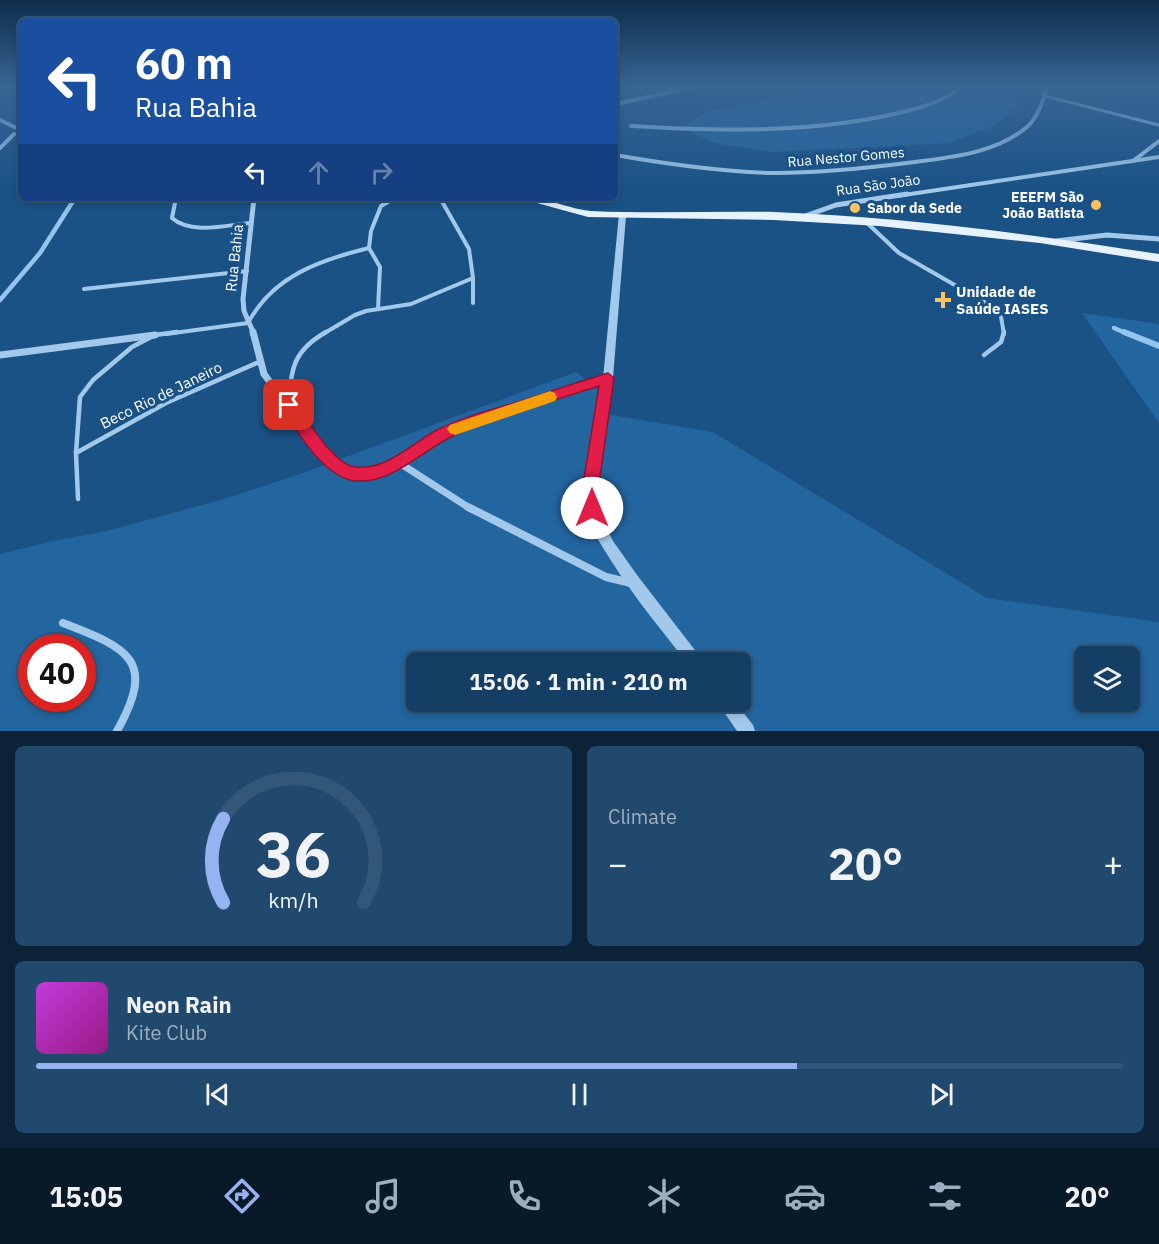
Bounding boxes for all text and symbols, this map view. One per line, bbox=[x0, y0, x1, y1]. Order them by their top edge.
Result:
text: 60 m bbox=[135, 36, 233, 91]
icon: left bbox=[36, 42, 114, 120]
text: Rua Bahia bbox=[135, 89, 257, 124]
street label: Rua Nestor Gomes bbox=[787, 143, 905, 171]
icon: left bbox=[239, 156, 272, 189]
icon: ahead bbox=[302, 156, 335, 189]
icon: right bbox=[365, 156, 398, 189]
street label: Rua São João bbox=[835, 170, 921, 200]
place label: EEEFM São João Batista bbox=[1002, 188, 1084, 222]
marker: EEEFM São João Batista bbox=[1089, 198, 1103, 212]
place label: Sabor da Sede bbox=[867, 199, 962, 217]
marker: Sabor da Sede bbox=[848, 201, 862, 215]
street label: Rua Bahia bbox=[221, 223, 247, 293]
place label: Unidade de Saúde IASES bbox=[956, 282, 1049, 318]
marker: Unidade de Saúde IASES bbox=[934, 291, 952, 309]
street label: Beco Rio de Janeiro bbox=[97, 357, 225, 433]
pin bbox=[263, 379, 314, 430]
icon: arrive bbox=[272, 388, 305, 421]
position arrow bbox=[560, 476, 624, 540]
speed limit sign: 40 bbox=[18, 634, 96, 712]
map controls bbox=[1074, 646, 1140, 712]
button: layers bbox=[1074, 646, 1140, 712]
text: 15:06 · 1 min · 210 m bbox=[469, 667, 688, 696]
text: Climate bbox=[608, 803, 677, 830]
text: 36 bbox=[256, 813, 331, 894]
text: 20° bbox=[828, 834, 903, 892]
text: − bbox=[608, 842, 628, 885]
text: + bbox=[1103, 842, 1123, 885]
text: km/h bbox=[268, 886, 319, 914]
text: Neon Rain bbox=[126, 990, 232, 1019]
text: Kite Club bbox=[126, 1019, 207, 1046]
icon: previous bbox=[201, 1078, 234, 1111]
icon: pause bbox=[563, 1078, 596, 1111]
icon: next bbox=[925, 1078, 958, 1111]
icon: directions bbox=[221, 1175, 263, 1217]
icon: music bbox=[362, 1175, 404, 1217]
icon: phone bbox=[503, 1175, 545, 1217]
icon: climate bbox=[643, 1175, 685, 1217]
icon: car bbox=[784, 1175, 826, 1217]
icon: filters bbox=[924, 1175, 966, 1217]
text: 15:05 bbox=[49, 1179, 123, 1214]
text: 20° bbox=[1065, 1179, 1110, 1214]

